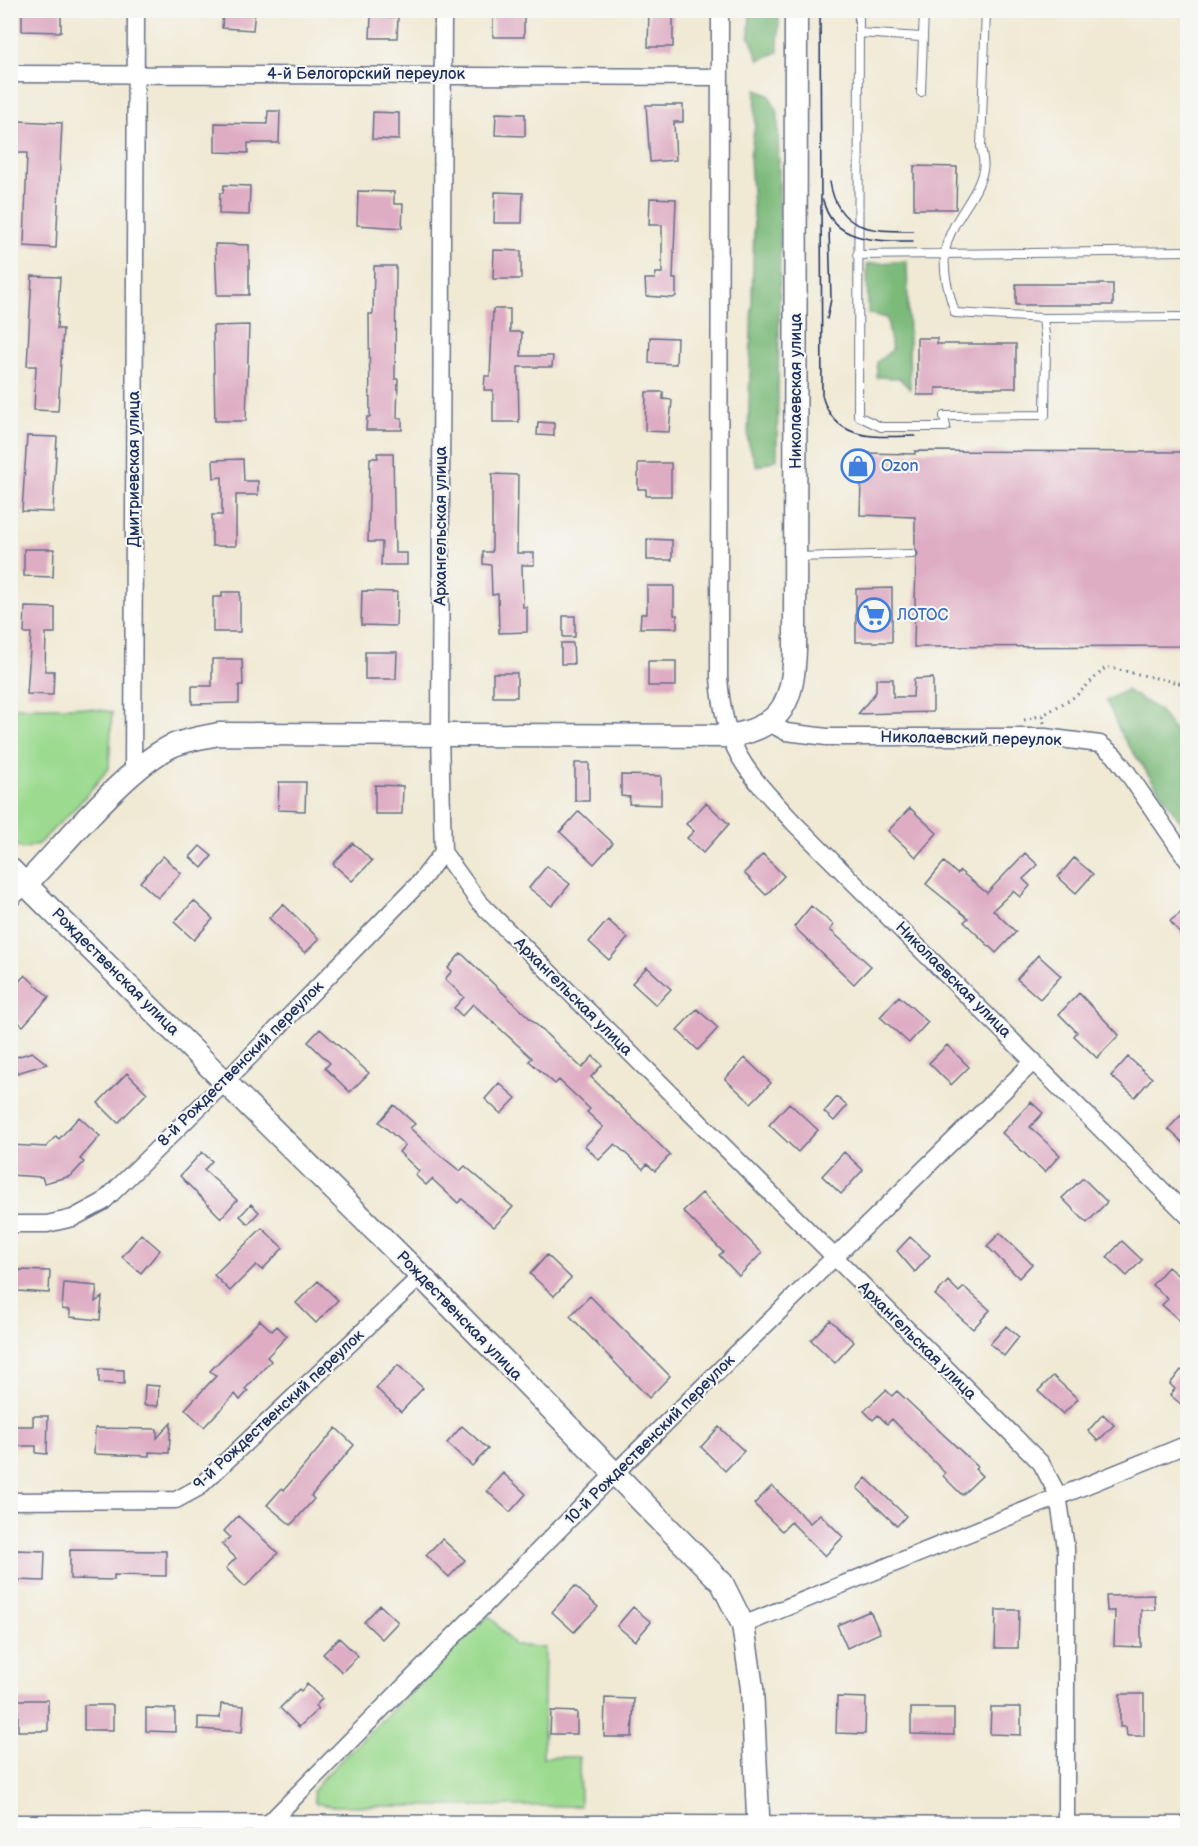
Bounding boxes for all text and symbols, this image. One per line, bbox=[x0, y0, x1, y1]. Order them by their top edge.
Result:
street label: 4-й Белогорский переулок bbox=[267, 65, 465, 84]
street label: Николаевская улица bbox=[787, 312, 806, 469]
street label: Дмитриевская улица bbox=[125, 390, 144, 547]
street label: Архангельская улица bbox=[432, 446, 451, 607]
shop icon: Ozon bbox=[840, 448, 876, 484]
place label: Ozon bbox=[881, 457, 919, 476]
supermarket icon: ЛОТОС bbox=[856, 597, 892, 633]
place label: ЛОТОС bbox=[896, 606, 949, 625]
street label: Николаевский переулок bbox=[880, 728, 1062, 750]
street label: Рождественская улица bbox=[47, 904, 183, 1040]
street label: Николаевская улица bbox=[891, 918, 1015, 1042]
street label: Архангельская улица bbox=[509, 933, 636, 1060]
street label: 8-й Рождественский переулок bbox=[154, 977, 328, 1151]
street label: Рождественская улица bbox=[392, 1247, 526, 1385]
street label: Архангельская улица bbox=[853, 1277, 980, 1404]
street label: 9-й Рождественский переулок bbox=[190, 1326, 369, 1494]
street label: 10-й Рождественский переулок bbox=[561, 1351, 739, 1529]

